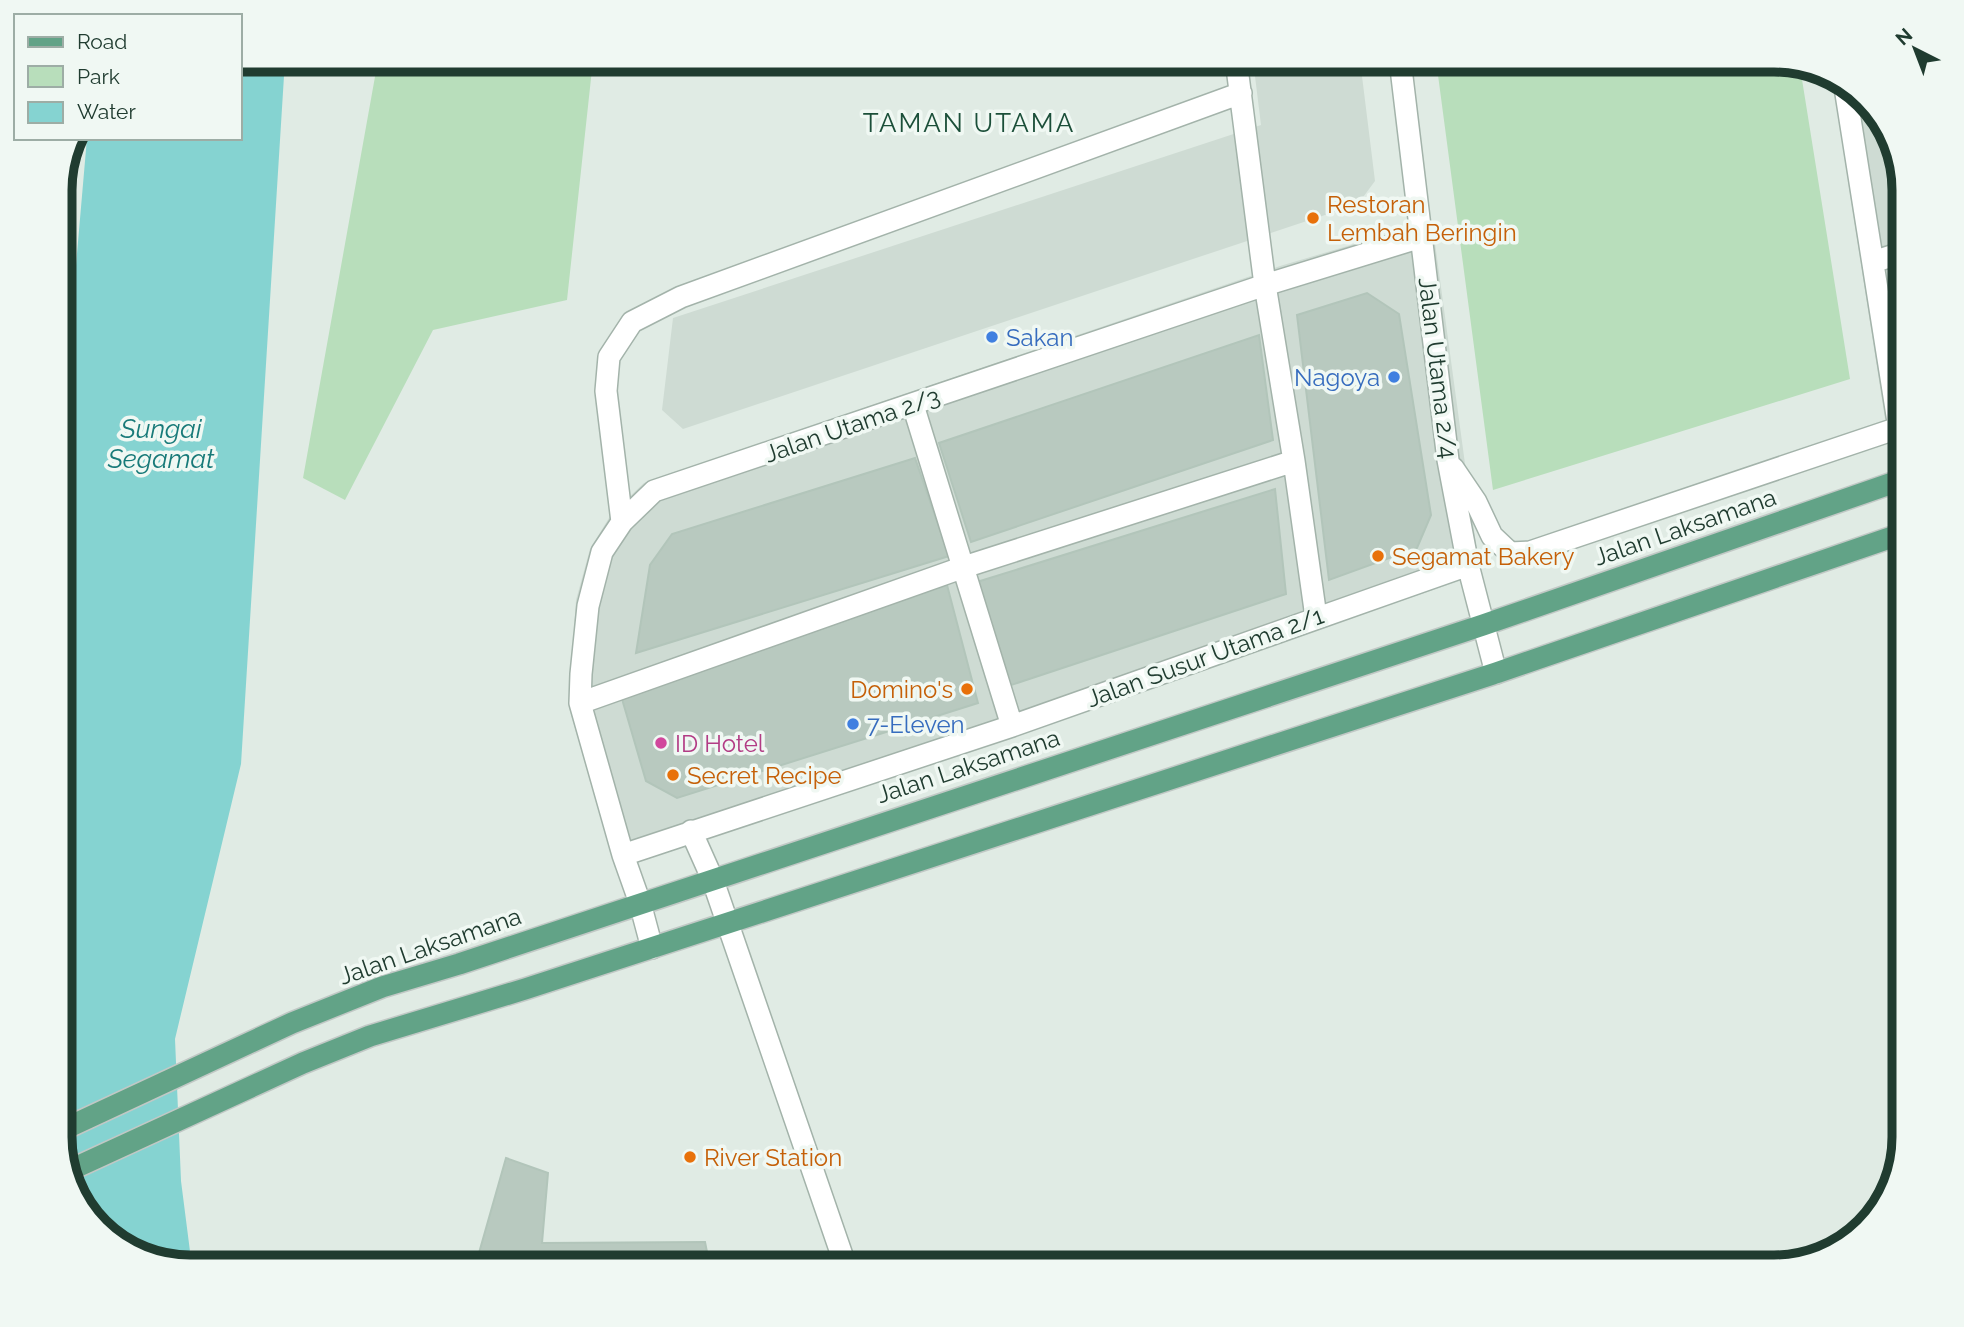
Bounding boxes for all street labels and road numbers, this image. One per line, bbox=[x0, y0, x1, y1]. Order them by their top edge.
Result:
street label: Jalan Utama 2/4 bbox=[1412, 276, 1464, 460]
street label: Jalan Utama 2/3 bbox=[760, 381, 944, 469]
street label: Jalan Laksamana bbox=[1590, 482, 1780, 572]
street label: Jalan Susur Utama 2/1 bbox=[1083, 601, 1327, 713]
street label: Jalan Laksamana bbox=[873, 723, 1063, 809]
street label: Jalan Laksamana bbox=[335, 901, 525, 991]

